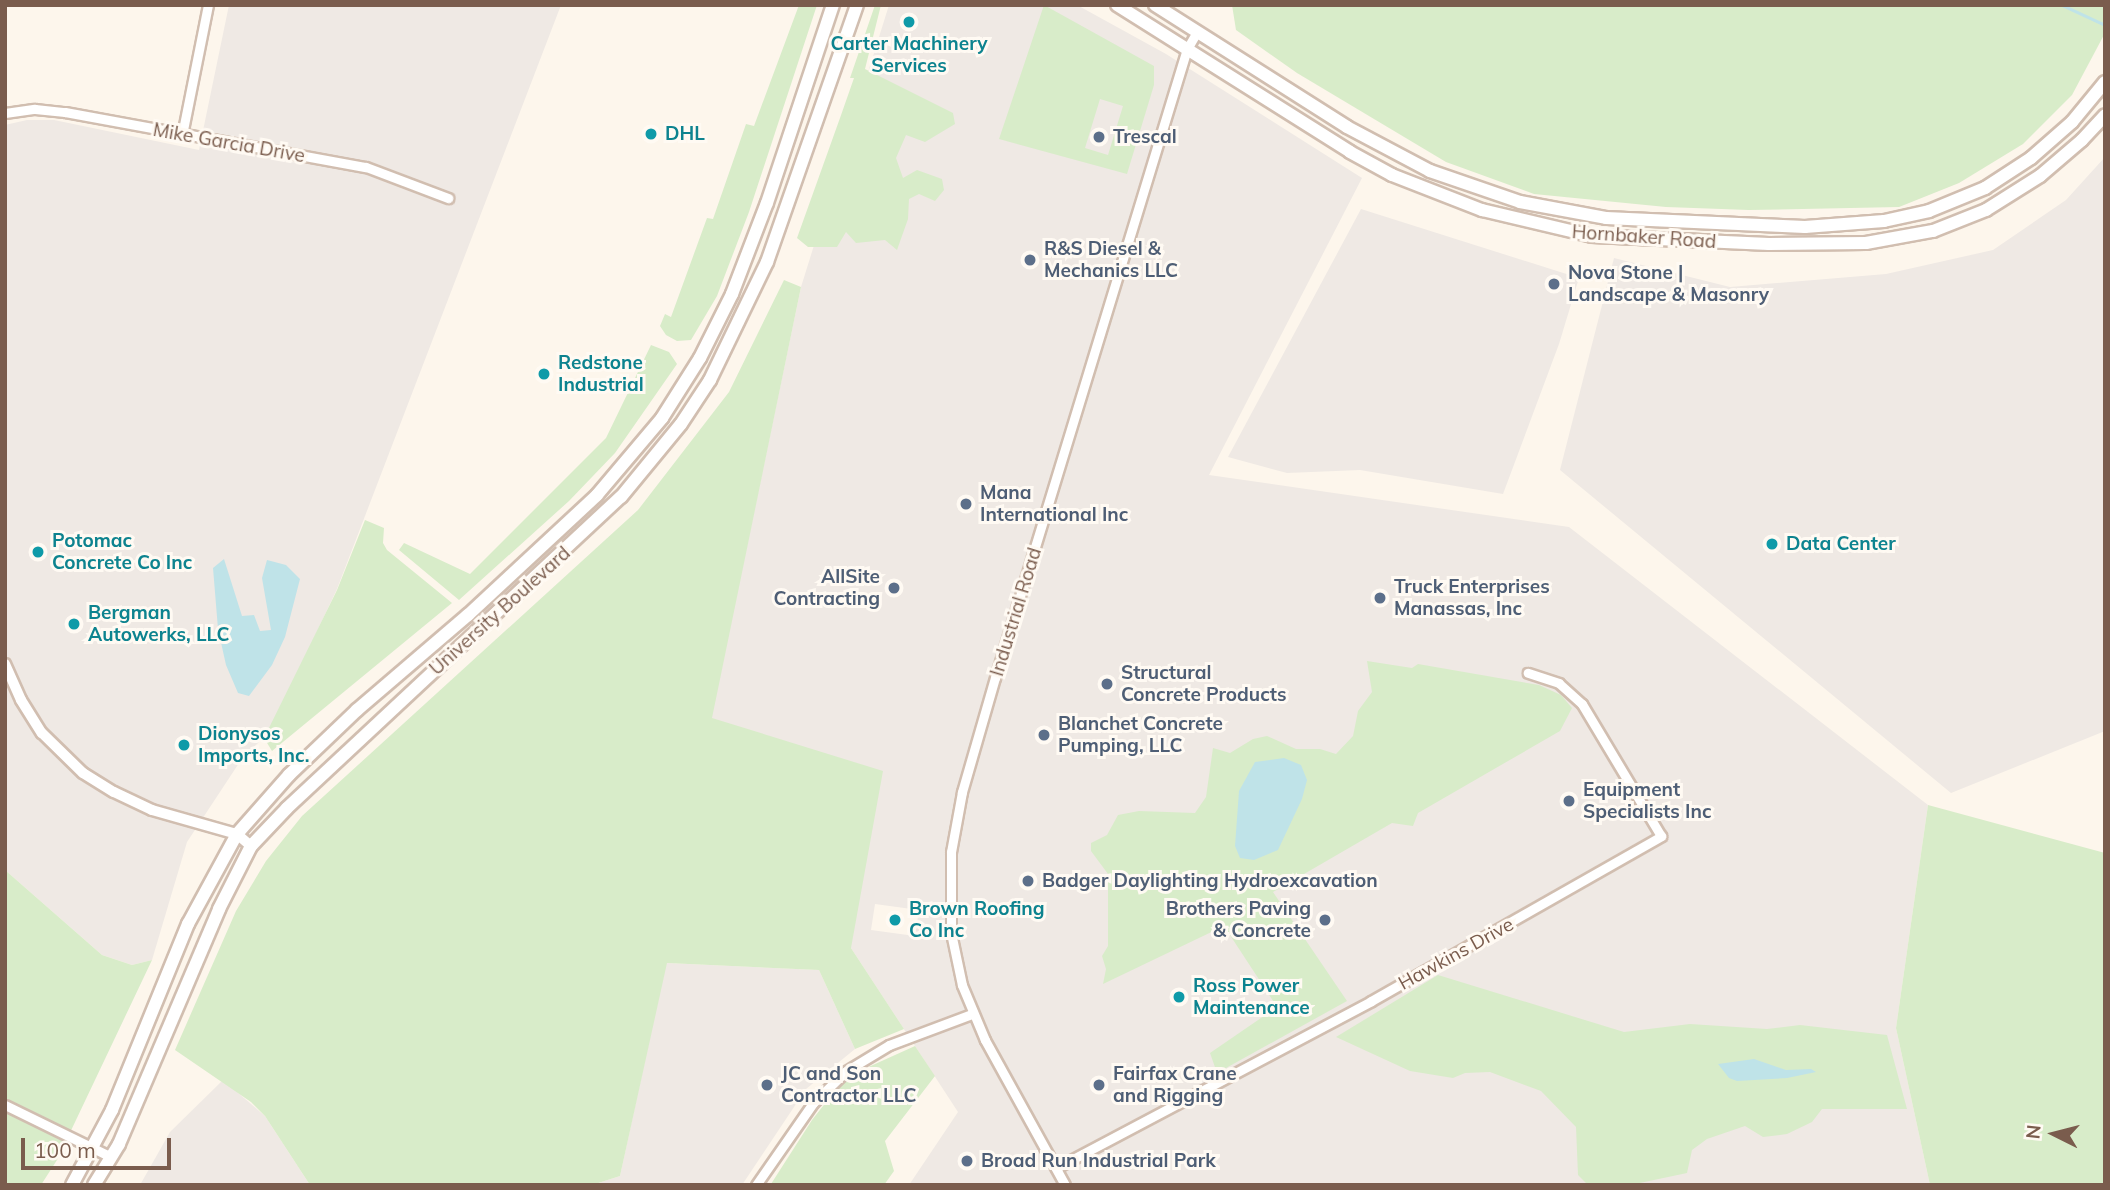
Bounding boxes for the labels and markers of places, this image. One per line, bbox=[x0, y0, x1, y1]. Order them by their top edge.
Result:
marker: Carter Machinery Services bbox=[901, 14, 917, 30]
place label: Carter Machinery Services bbox=[830, 33, 988, 77]
place label: DHL bbox=[665, 123, 705, 145]
marker: DHL bbox=[643, 126, 659, 142]
place label: Trescal bbox=[1113, 126, 1177, 148]
marker: Trescal bbox=[1091, 129, 1107, 145]
place label: R&S Diesel & Mechanics LLC bbox=[1044, 238, 1178, 282]
marker: R&S Diesel & Mechanics LLC bbox=[1022, 252, 1038, 268]
place label: Nova Stone | Landscape & Masonry bbox=[1568, 262, 1769, 306]
marker: Nova Stone | Landscape & Masonry bbox=[1546, 276, 1562, 292]
place label: Redstone Industrial bbox=[558, 352, 644, 396]
marker: Redstone Industrial bbox=[536, 366, 552, 382]
place label: Mana International Inc bbox=[980, 482, 1128, 526]
marker: Mana International Inc bbox=[958, 496, 974, 512]
place label: Potomac Concrete Co Inc bbox=[52, 530, 192, 574]
place label: Data Center bbox=[1786, 533, 1896, 555]
marker: Data Center bbox=[1764, 536, 1780, 552]
marker: Potomac Concrete Co Inc bbox=[30, 544, 46, 560]
place label: AllSite Contracting bbox=[774, 566, 880, 610]
place label: Truck Enterprises Manassas, Inc bbox=[1394, 576, 1550, 620]
marker: AllSite Contracting bbox=[886, 580, 902, 596]
marker: Truck Enterprises Manassas, Inc bbox=[1372, 590, 1388, 606]
place label: Bergman Autowerks, LLC bbox=[88, 602, 229, 646]
marker: Bergman Autowerks, LLC bbox=[66, 616, 82, 632]
place label: Structural Concrete Products bbox=[1121, 662, 1287, 706]
marker: Structural Concrete Products bbox=[1099, 676, 1115, 692]
place label: Blanchet Concrete Pumping, LLC bbox=[1058, 713, 1223, 757]
place label: Dionysos Imports, Inc. bbox=[198, 723, 309, 767]
marker: Blanchet Concrete Pumping, LLC bbox=[1036, 727, 1052, 743]
marker: Dionysos Imports, Inc. bbox=[176, 737, 192, 753]
place label: Equipment Specialists Inc bbox=[1583, 779, 1711, 823]
marker: Equipment Specialists Inc bbox=[1561, 793, 1577, 809]
place label: Badger Daylighting Hydroexcavation bbox=[1042, 870, 1378, 892]
marker: Badger Daylighting Hydroexcavation bbox=[1020, 873, 1036, 889]
place label: Brown Roofing Co Inc bbox=[909, 898, 1045, 942]
place label: Brothers Paving & Concrete bbox=[1166, 898, 1311, 942]
marker: Brown Roofing Co Inc bbox=[887, 912, 903, 928]
marker: Brothers Paving & Concrete bbox=[1317, 912, 1333, 928]
place label: Ross Power Maintenance bbox=[1193, 975, 1310, 1019]
marker: Ross Power Maintenance bbox=[1171, 989, 1187, 1005]
place label: JC and Son Contractor LLC bbox=[781, 1063, 917, 1107]
place label: Fairfax Crane and Rigging bbox=[1113, 1063, 1237, 1107]
marker: JC and Son Contractor LLC bbox=[759, 1077, 775, 1093]
marker: Fairfax Crane and Rigging bbox=[1091, 1077, 1107, 1093]
place label: Broad Run Industrial Park bbox=[981, 1150, 1216, 1172]
marker: Broad Run Industrial Park bbox=[959, 1153, 975, 1169]

